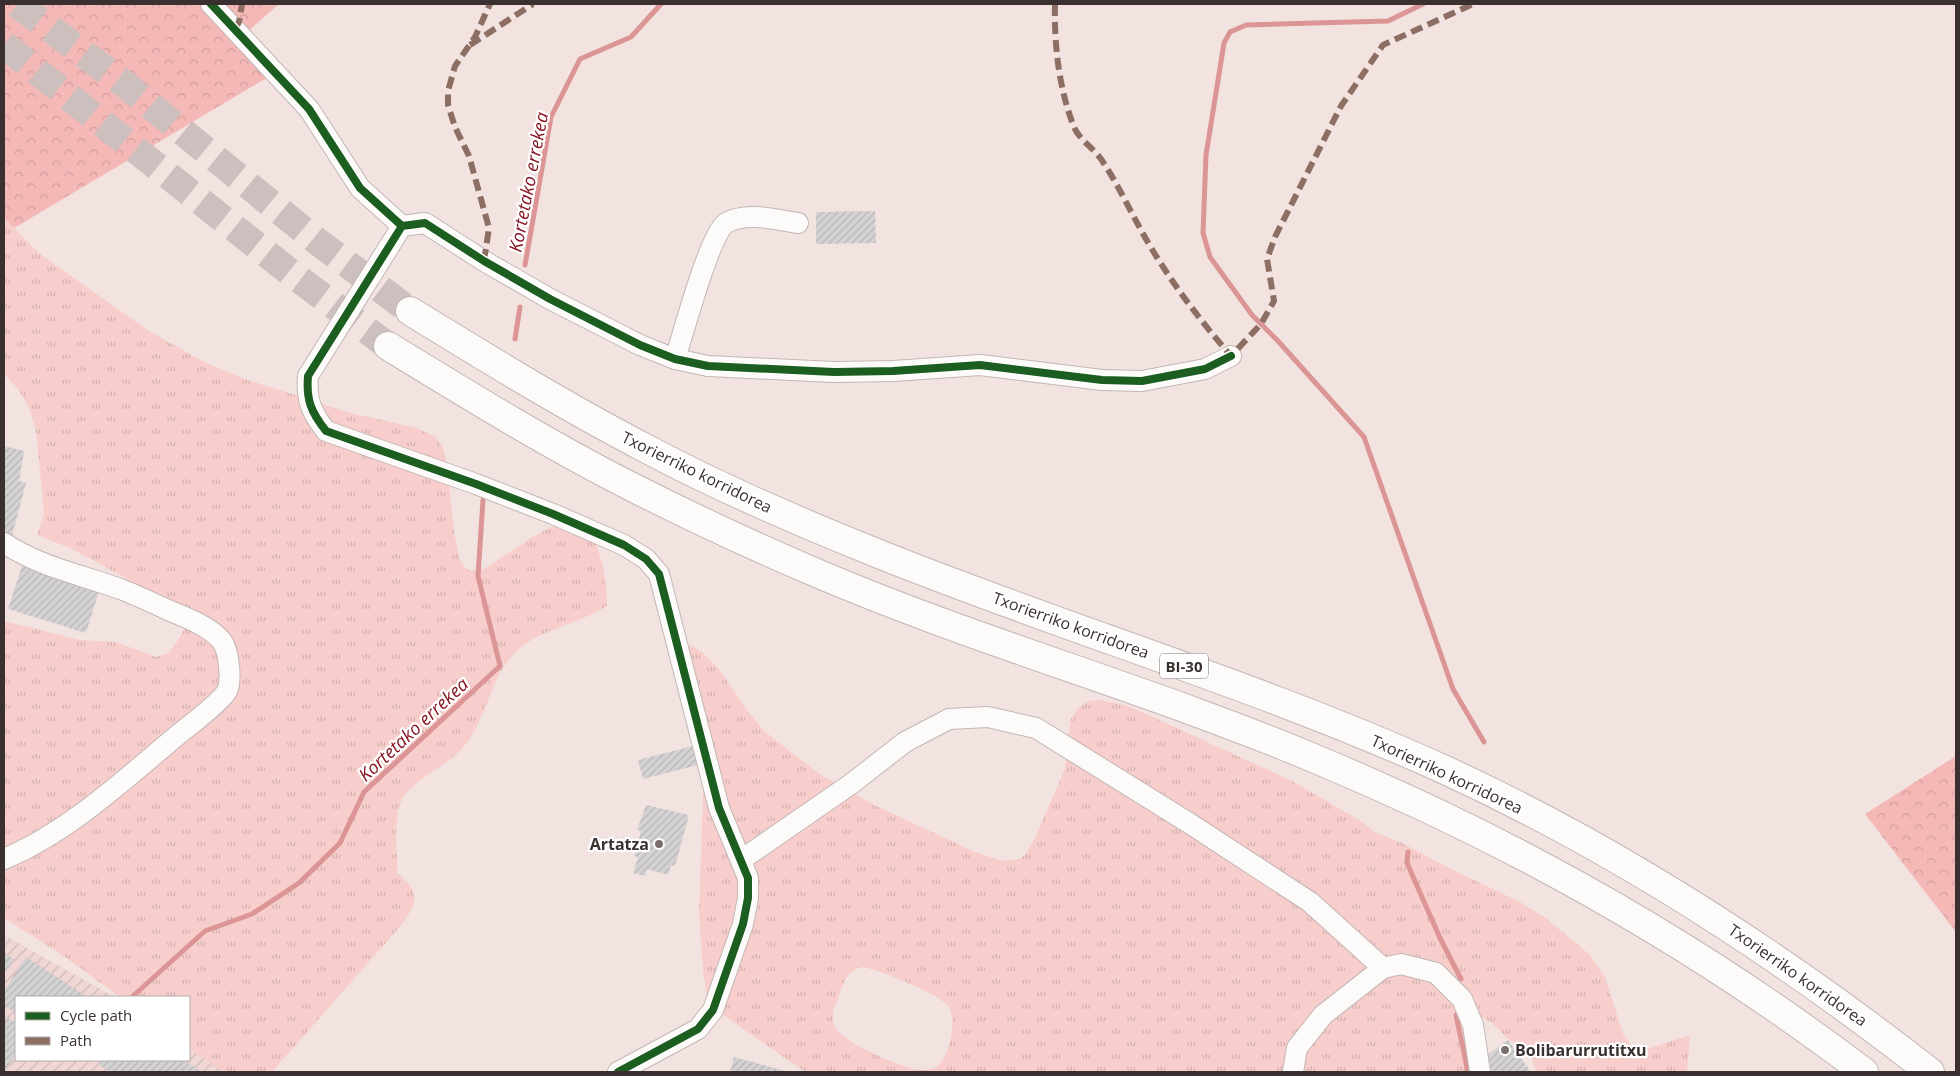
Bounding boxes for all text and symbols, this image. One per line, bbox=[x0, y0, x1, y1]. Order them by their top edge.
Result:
water label: Kortetako errekea bbox=[503, 110, 553, 254]
street label: Txorierriko korridorea bbox=[618, 426, 776, 518]
street label: Txorierriko korridorea bbox=[990, 587, 1152, 663]
road number: BI-30 bbox=[1160, 654, 1208, 678]
water label: Kortetako errekea bbox=[353, 672, 473, 786]
street label: Txorierriko korridorea bbox=[1368, 729, 1526, 819]
place label: Artatza bbox=[590, 833, 649, 855]
marker: Artatza bbox=[653, 838, 665, 850]
street label: Txorierriko korridorea bbox=[1724, 919, 1872, 1031]
legend bbox=[15, 996, 190, 1061]
text: Cycle path bbox=[60, 1005, 132, 1025]
text: Path bbox=[60, 1030, 92, 1050]
place label: Bolibarurrutitxu bbox=[1515, 1039, 1647, 1061]
marker: Bolibarurrutitxu bbox=[1499, 1044, 1511, 1056]

